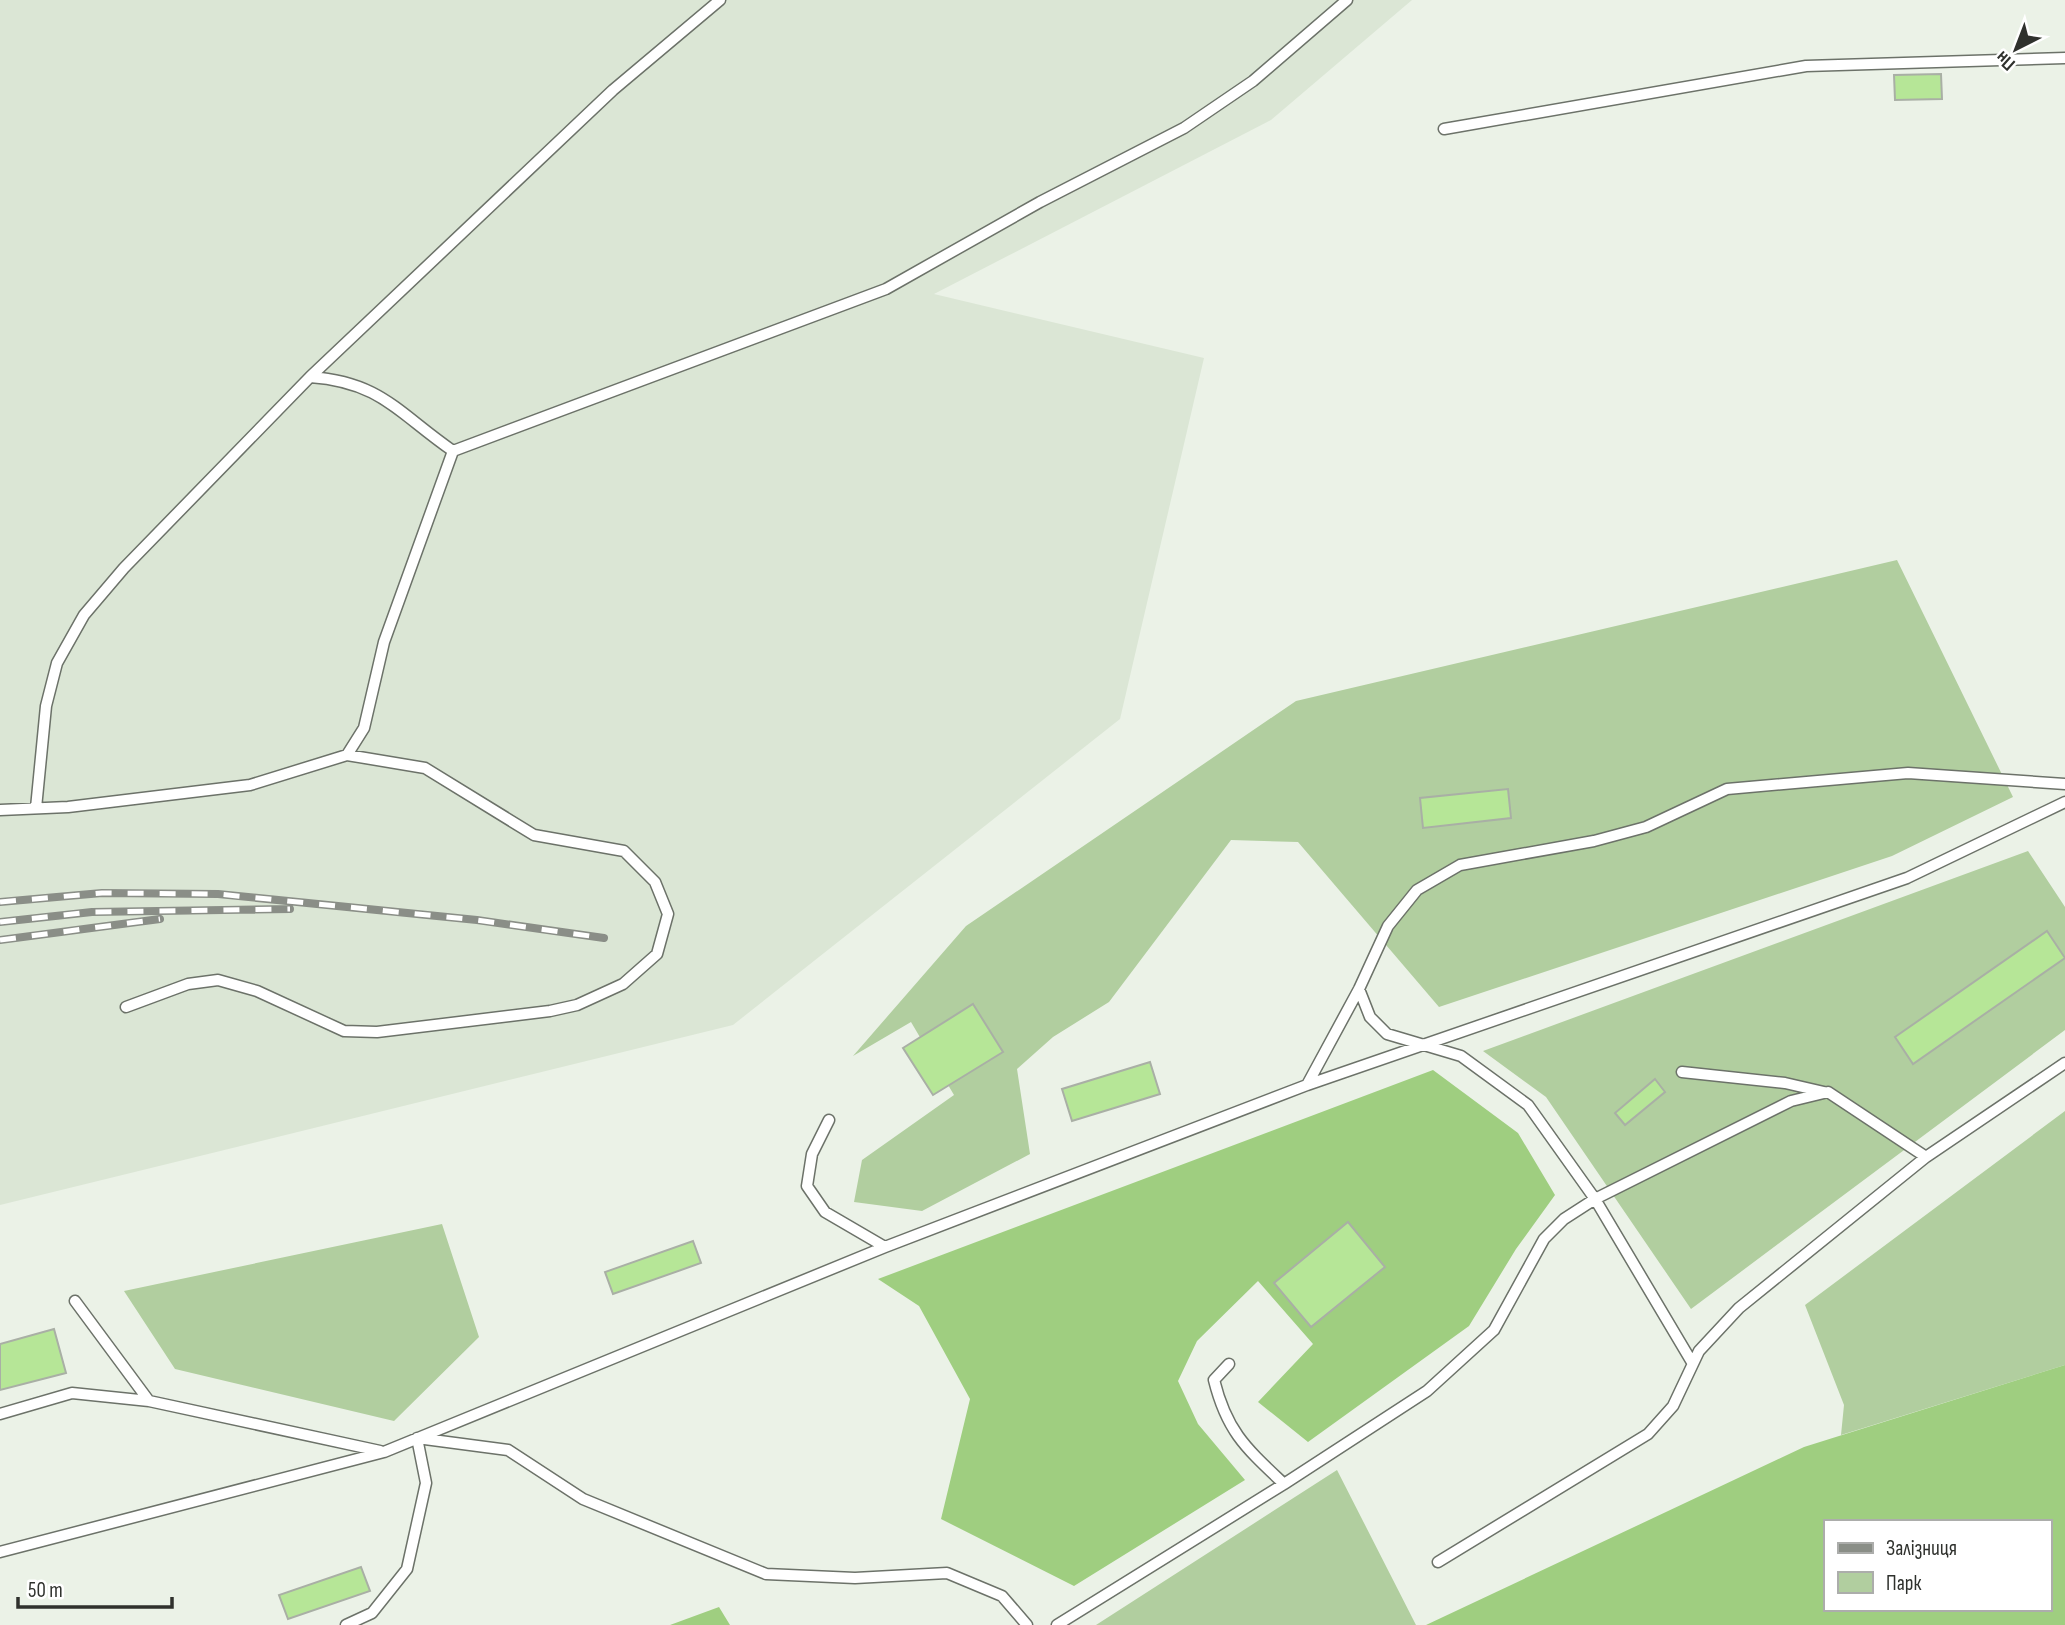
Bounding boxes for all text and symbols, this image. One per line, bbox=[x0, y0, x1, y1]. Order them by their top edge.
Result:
north arrow bbox=[1981, 14, 2051, 84]
text: Пн bbox=[1991, 46, 2020, 75]
legend bbox=[1824, 1520, 2051, 1611]
text: Залізниця bbox=[1886, 1536, 1957, 1561]
scale bar bbox=[18, 1566, 172, 1610]
text: Парк bbox=[1886, 1571, 1921, 1596]
text: 50 m bbox=[28, 1578, 63, 1603]

